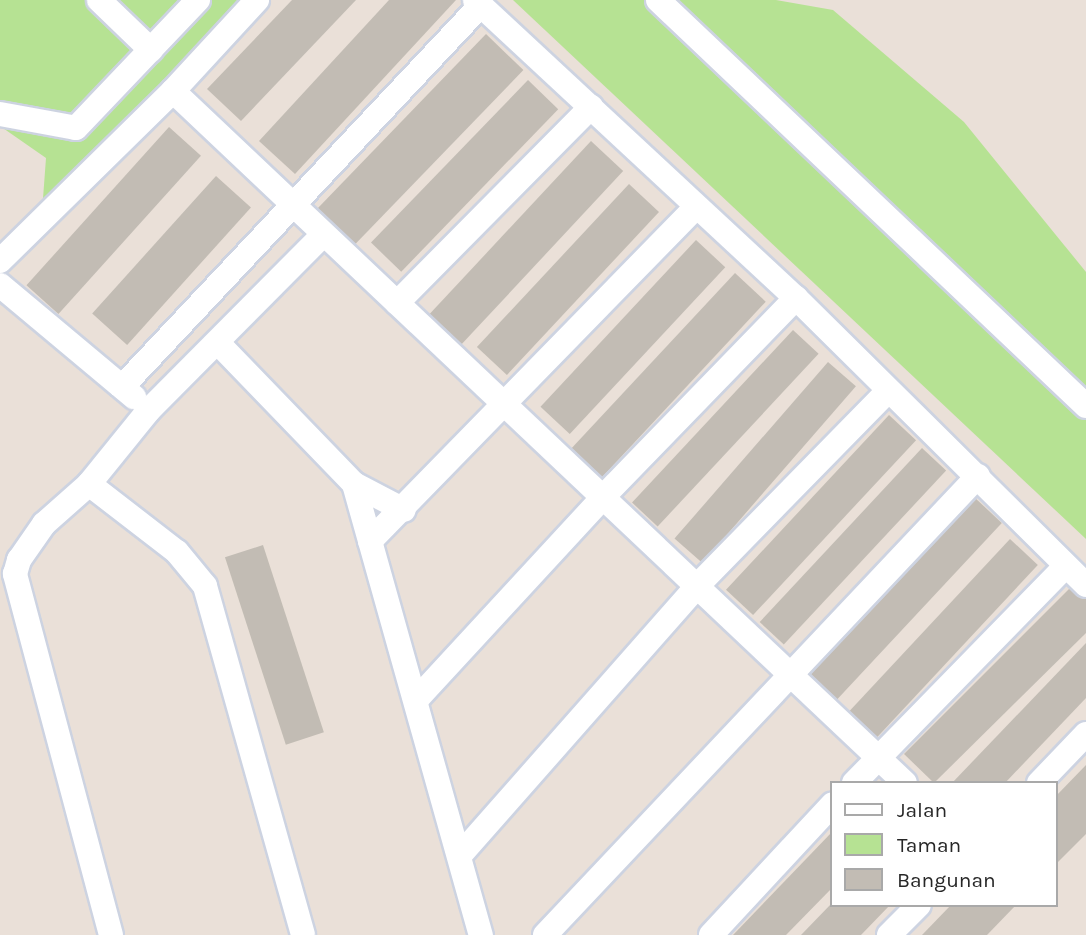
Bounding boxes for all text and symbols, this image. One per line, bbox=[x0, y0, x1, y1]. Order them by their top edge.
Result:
legend bbox=[830, 781, 1058, 907]
text: Jalan bbox=[897, 798, 947, 822]
text: Taman bbox=[897, 833, 961, 857]
text: Bangunan bbox=[897, 868, 996, 892]

